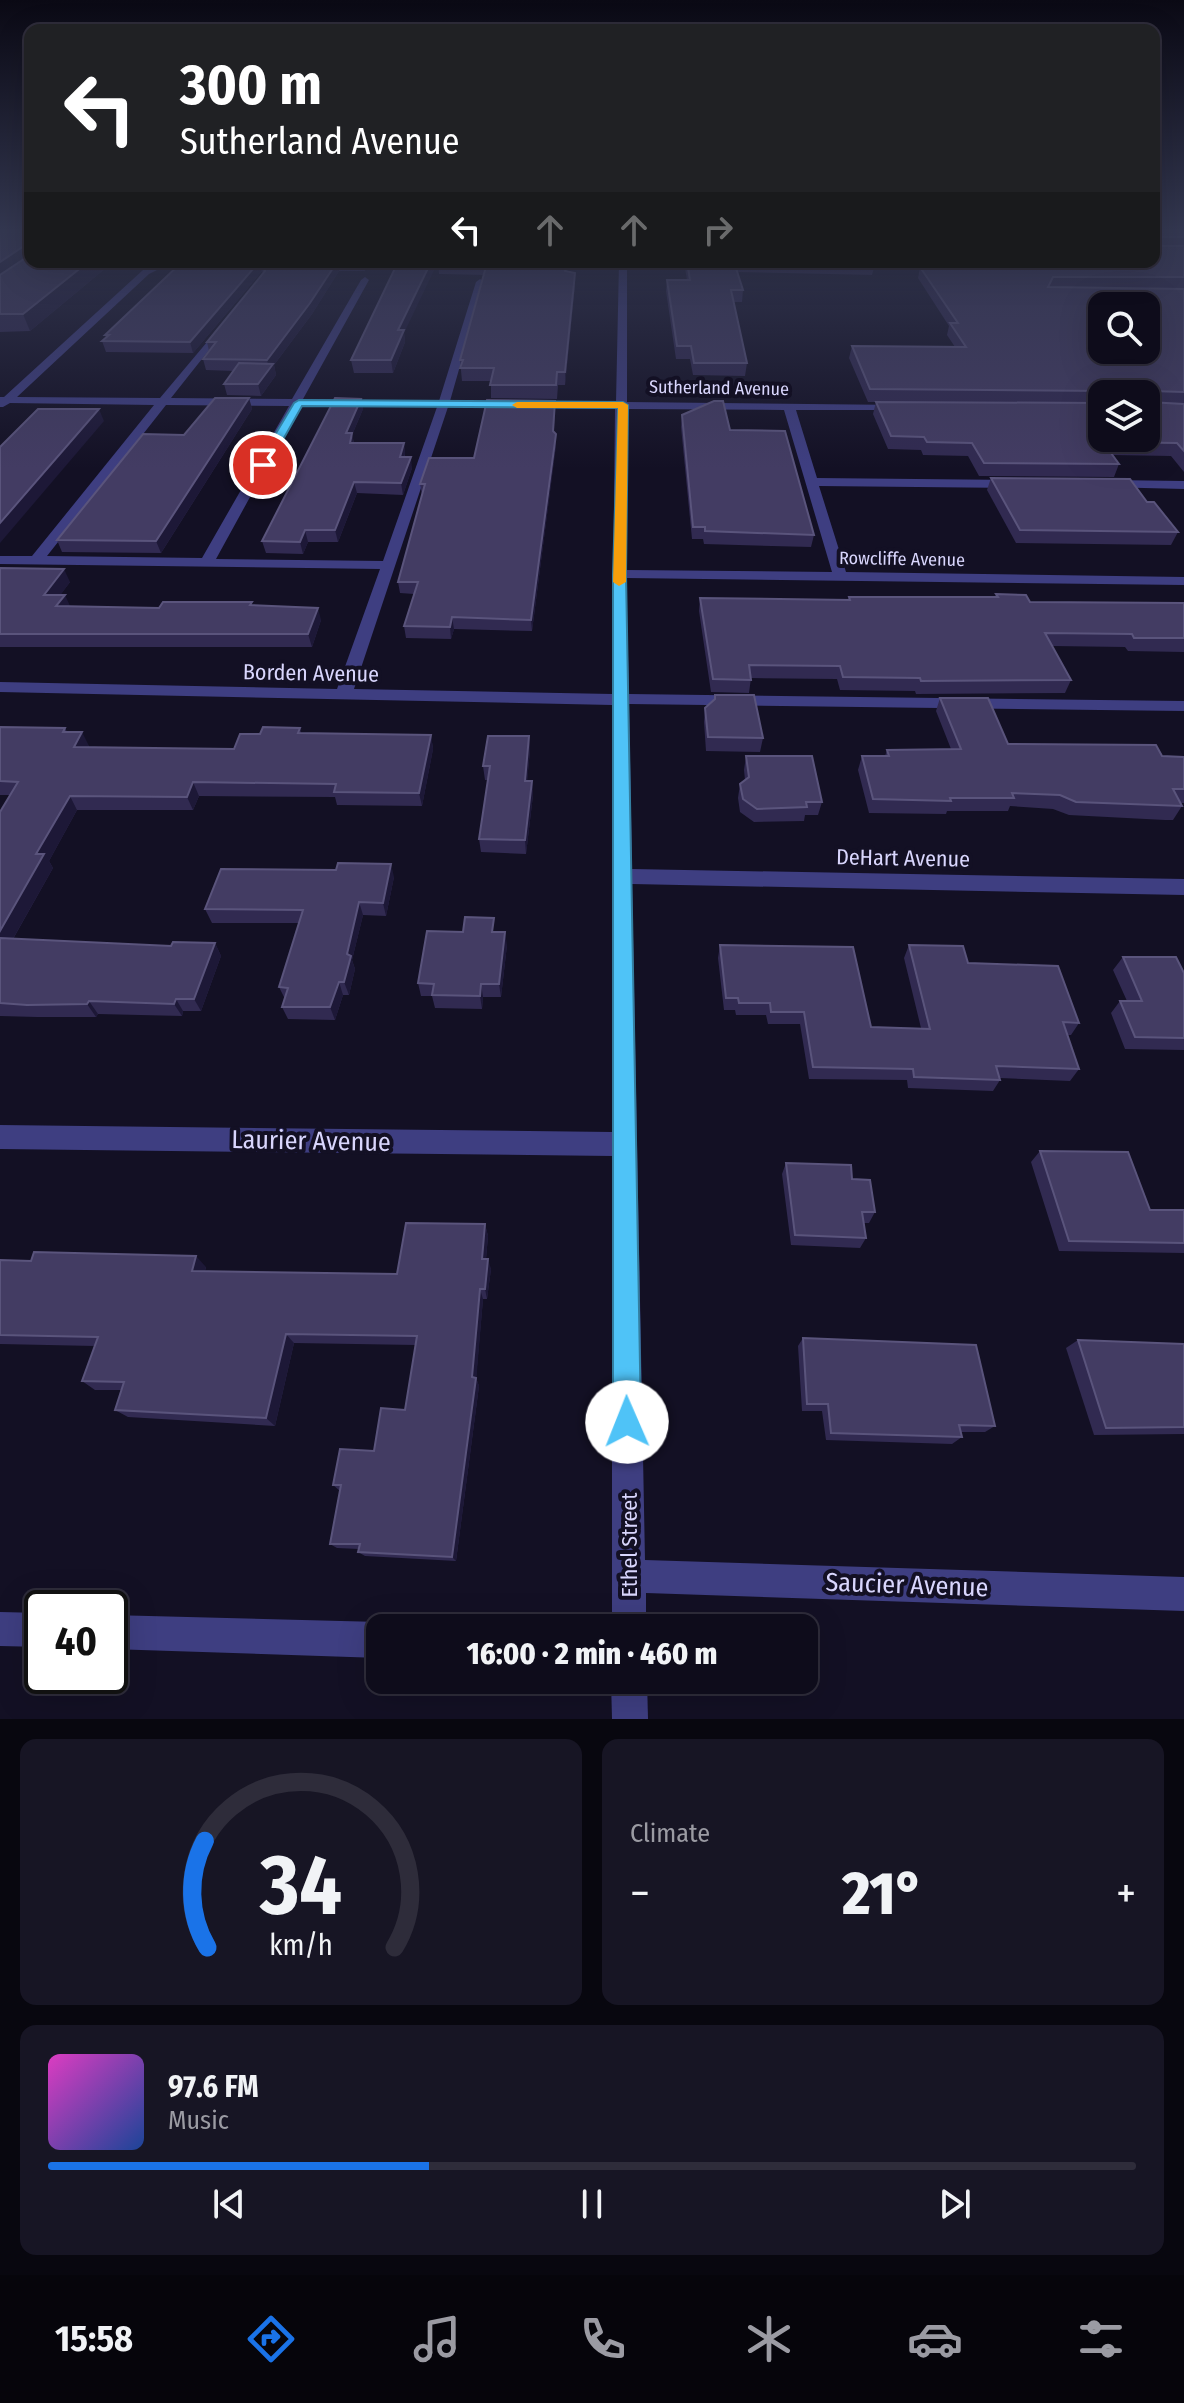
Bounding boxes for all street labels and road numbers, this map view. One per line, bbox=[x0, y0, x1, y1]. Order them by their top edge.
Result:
street label: Sutherland Avenue bbox=[649, 376, 789, 400]
street label: Rowcliffe Avenue bbox=[839, 547, 965, 571]
street label: Borden Avenue bbox=[243, 658, 379, 688]
street label: DeHart Avenue bbox=[836, 843, 970, 873]
street label: Laurier Avenue bbox=[231, 1124, 391, 1158]
street label: Ethel Street bbox=[616, 1492, 643, 1597]
street label: Saucier Avenue bbox=[825, 1567, 989, 1603]

